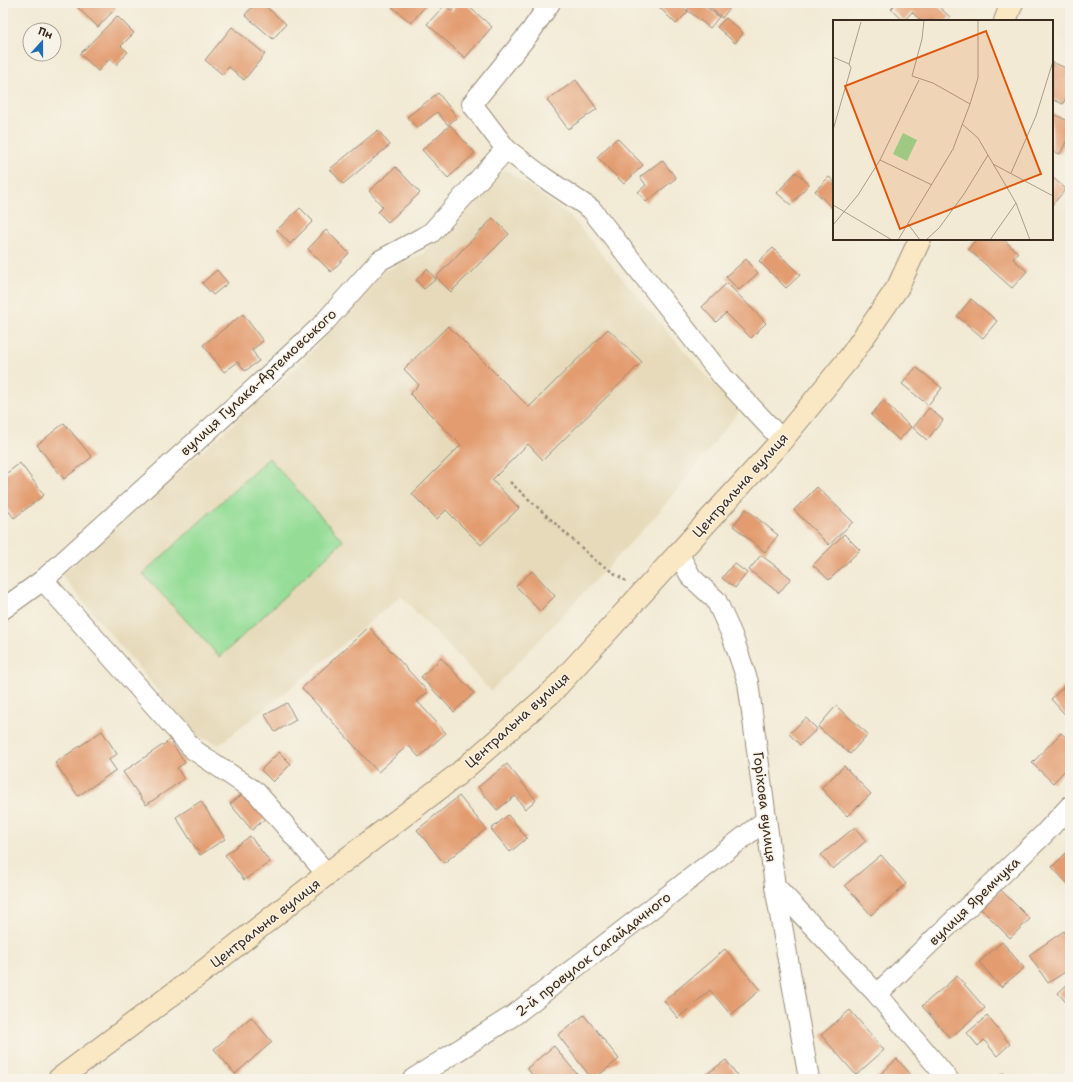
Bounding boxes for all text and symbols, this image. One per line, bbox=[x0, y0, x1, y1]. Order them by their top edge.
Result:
inset map bbox=[833, 20, 1053, 240]
north arrow bbox=[22, 22, 62, 62]
text: Пн bbox=[36, 24, 55, 43]
street label: вулиця Гулака-Артемовського bbox=[176, 305, 340, 459]
street label: Центральна вулиця bbox=[688, 429, 792, 541]
street label: Центральна вулиця bbox=[461, 668, 573, 772]
street label: Горіхова вулиця bbox=[749, 751, 781, 863]
street label: вулиця Яремчука bbox=[925, 853, 1024, 949]
street label: Центральна вулиця bbox=[206, 874, 324, 972]
street label: 2-й провулок Сагайдачного bbox=[512, 888, 674, 1020]

